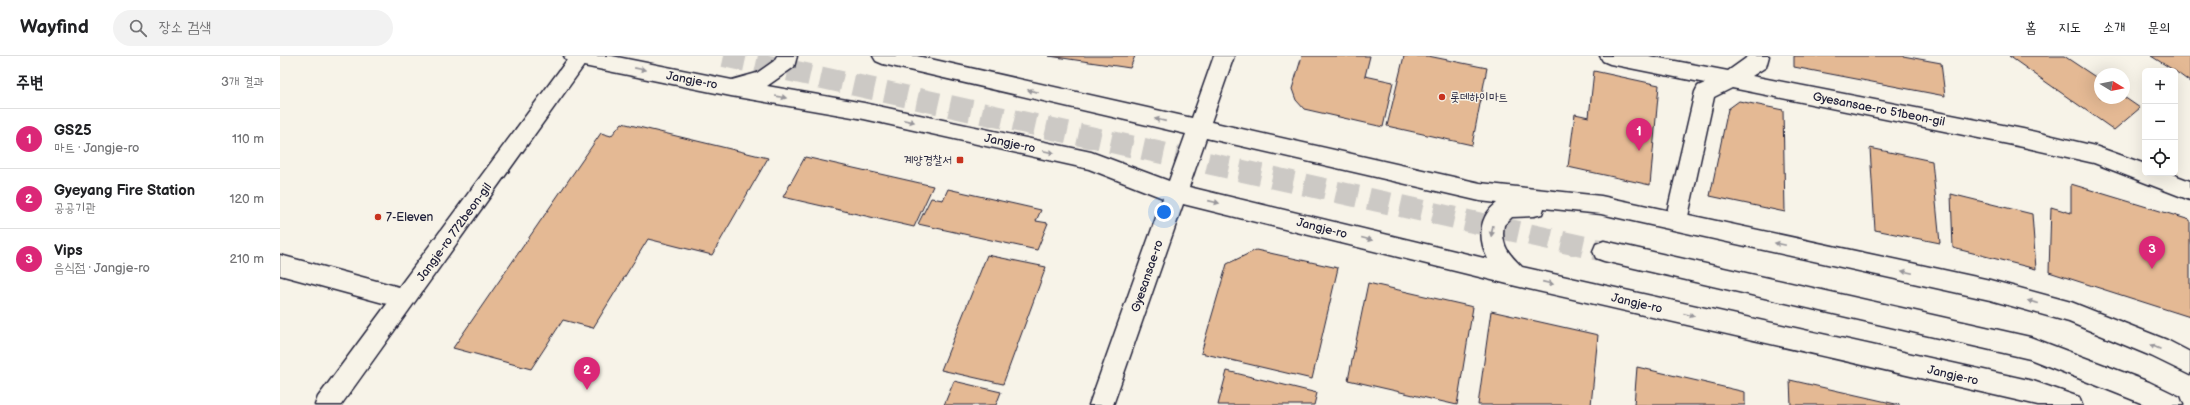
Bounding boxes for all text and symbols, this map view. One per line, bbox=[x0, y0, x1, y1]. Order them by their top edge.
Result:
search box bbox=[113, 10, 393, 46]
text: Wayfind bbox=[20, 16, 89, 39]
icon: search bbox=[127, 17, 149, 39]
text: 장소 검색 bbox=[159, 18, 211, 37]
text: 홈 bbox=[2025, 19, 2036, 36]
text: 지도 bbox=[2058, 19, 2081, 36]
text: 소개 bbox=[2103, 19, 2125, 36]
text: 문의 bbox=[2147, 19, 2170, 36]
one-way arrow bbox=[633, 67, 646, 73]
street label: Jangje-ro bbox=[665, 68, 719, 93]
north arrow bbox=[2094, 68, 2130, 104]
map controls bbox=[2142, 68, 2178, 176]
button: + bbox=[2142, 68, 2178, 104]
text: 주변 bbox=[16, 73, 43, 93]
text: 3개 결과 bbox=[221, 74, 264, 90]
one-way arrow bbox=[1027, 88, 1039, 94]
street label: Gyesansae-ro 51beon-gil bbox=[1811, 89, 1946, 130]
place label: 롯데하이마트 bbox=[1450, 90, 1508, 105]
marker: 롯데하이마트 bbox=[1437, 92, 1447, 102]
one-way arrow bbox=[775, 94, 787, 100]
button: − bbox=[2142, 104, 2178, 140]
one-way arrow bbox=[1154, 116, 1166, 122]
pin: 1 bbox=[1626, 118, 1652, 151]
one-way arrow bbox=[902, 119, 915, 125]
text: GS25 bbox=[54, 121, 92, 140]
text: 1 bbox=[26, 131, 32, 147]
text: 110 m bbox=[232, 131, 264, 147]
street label: Jangje-ro bbox=[983, 131, 1037, 156]
text: 마트 · Jangje-ro bbox=[54, 140, 140, 156]
button: locate bbox=[2142, 140, 2178, 176]
one-way arrow bbox=[1043, 150, 1055, 156]
place label: 계양경찰서 bbox=[904, 153, 952, 168]
marker: 계양경찰서 bbox=[955, 155, 965, 165]
street label: Jangje-ro 772beon-gil bbox=[414, 180, 495, 284]
text: Gyeyang Fire Station bbox=[54, 181, 195, 200]
text: 2 bbox=[25, 191, 33, 207]
text: 120 m bbox=[229, 191, 264, 207]
one-way arrow bbox=[1208, 199, 1220, 205]
text: 공공기관 bbox=[54, 200, 96, 216]
your location bbox=[1154, 202, 1174, 222]
place label: 7-Eleven bbox=[386, 210, 434, 225]
marker: 7-Eleven bbox=[373, 212, 383, 222]
street label: Jangje-ro bbox=[1295, 215, 1349, 242]
one-way arrow bbox=[1489, 225, 1495, 238]
pin: 3 bbox=[2139, 236, 2165, 269]
one-way arrow bbox=[1361, 237, 1374, 243]
street label: Gyesansae-ro bbox=[1128, 238, 1167, 314]
text: Vips bbox=[54, 241, 83, 260]
one-way arrow bbox=[1774, 241, 1786, 247]
text: 3 bbox=[25, 251, 33, 267]
text: 210 m bbox=[230, 251, 264, 267]
text: 음식점 · Jangje-ro bbox=[54, 260, 150, 276]
one-way arrow bbox=[1901, 268, 1913, 274]
one-way arrow bbox=[1542, 281, 1554, 287]
street label: Jangje-ro bbox=[1610, 290, 1664, 317]
one-way arrow bbox=[2027, 299, 2039, 305]
one-way arrow bbox=[1682, 312, 1695, 318]
one-way arrow bbox=[2149, 344, 2161, 350]
pin: 2 bbox=[574, 357, 600, 390]
street label: Jangje-ro bbox=[1926, 362, 1980, 389]

